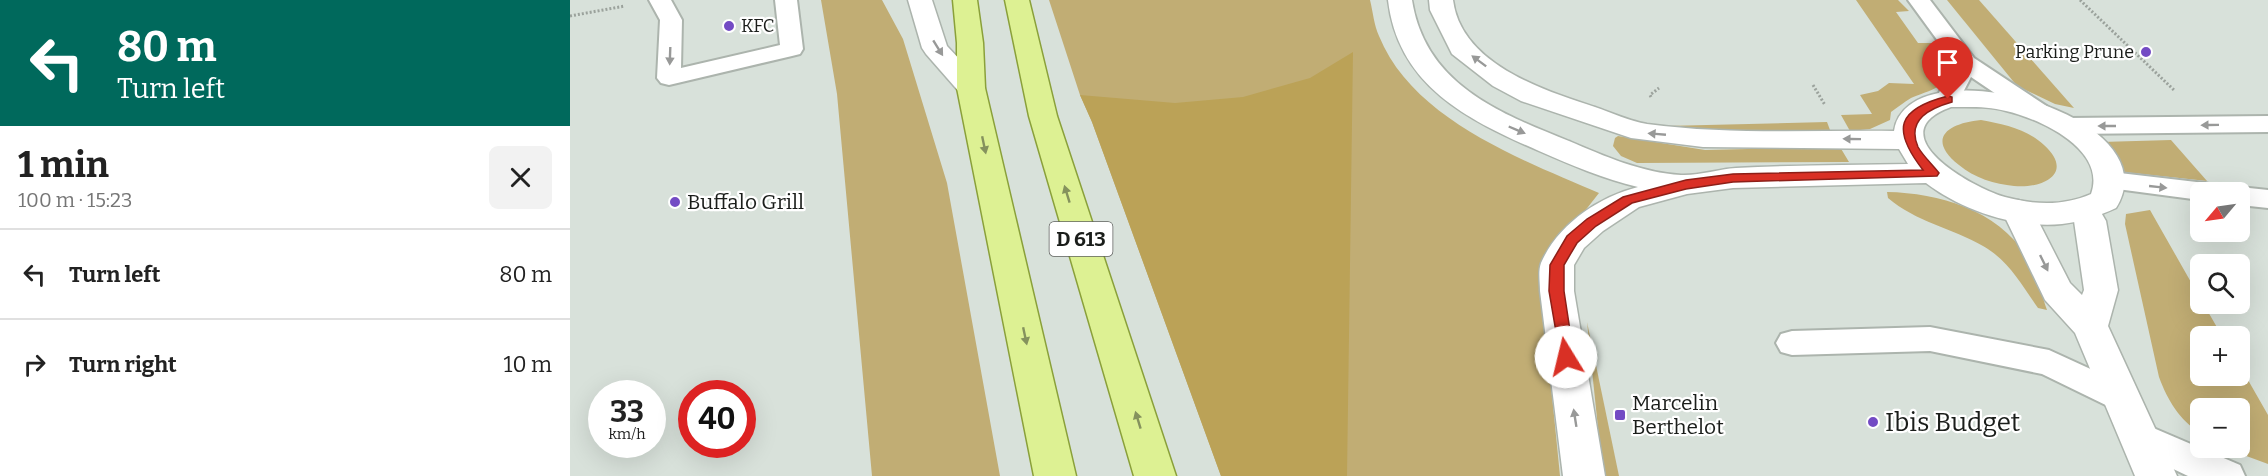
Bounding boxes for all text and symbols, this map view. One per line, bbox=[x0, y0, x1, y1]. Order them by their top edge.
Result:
place label: KFC bbox=[741, 15, 774, 37]
marker: KFC bbox=[722, 19, 736, 33]
text: 80 m bbox=[117, 22, 217, 72]
icon: left bbox=[18, 24, 96, 102]
pin bbox=[1922, 37, 1973, 99]
one-way arrow bbox=[933, 40, 944, 57]
place label: Parking Prune bbox=[2015, 41, 2134, 63]
marker: Parking Prune bbox=[2139, 45, 2153, 59]
one-way arrow bbox=[665, 46, 674, 65]
icon: arrive bbox=[1931, 46, 1964, 79]
one-way arrow bbox=[1471, 55, 1487, 67]
text: Turn left bbox=[117, 73, 225, 105]
one-way arrow bbox=[2200, 120, 2219, 130]
one-way arrow bbox=[2098, 121, 2117, 131]
one-way arrow bbox=[1508, 126, 1526, 135]
one-way arrow bbox=[1647, 129, 1666, 139]
one-way arrow bbox=[1842, 134, 1861, 144]
one-way arrow bbox=[979, 136, 989, 155]
text: 1 min bbox=[18, 143, 109, 187]
button: close bbox=[489, 146, 552, 209]
one-way arrow bbox=[2148, 182, 2167, 192]
north arrow bbox=[2190, 182, 2250, 242]
map controls bbox=[2190, 182, 2250, 458]
one-way arrow bbox=[1062, 185, 1071, 203]
text: 100 m · 15:23 bbox=[18, 188, 132, 212]
place label: Buffalo Grill bbox=[687, 189, 804, 215]
marker: Buffalo Grill bbox=[668, 195, 682, 209]
road number: D 613 bbox=[1050, 222, 1112, 256]
button: search bbox=[2190, 254, 2250, 314]
one-way arrow bbox=[2039, 255, 2048, 272]
icon: left bbox=[18, 258, 51, 291]
text: Turn left bbox=[69, 261, 161, 288]
text: 80 m bbox=[499, 261, 552, 288]
position arrow bbox=[1534, 325, 1598, 389]
button: + bbox=[2190, 326, 2250, 386]
one-way arrow bbox=[1021, 327, 1030, 346]
icon: right bbox=[18, 348, 51, 381]
text: Turn right bbox=[69, 351, 177, 378]
text: 10 m bbox=[504, 351, 552, 378]
speed limit sign: 40 bbox=[678, 380, 756, 458]
place label: Marcelin Berthelot bbox=[1632, 390, 1724, 440]
text: 33 bbox=[610, 394, 644, 430]
button: − bbox=[2190, 398, 2250, 458]
place label: Ibis Budget bbox=[1885, 407, 2021, 438]
marker: Marcelin Berthelot bbox=[1613, 408, 1627, 422]
one-way arrow bbox=[1571, 409, 1580, 428]
one-way arrow bbox=[1133, 411, 1142, 429]
marker: Ibis Budget bbox=[1866, 415, 1880, 429]
text: km/h bbox=[608, 425, 646, 443]

